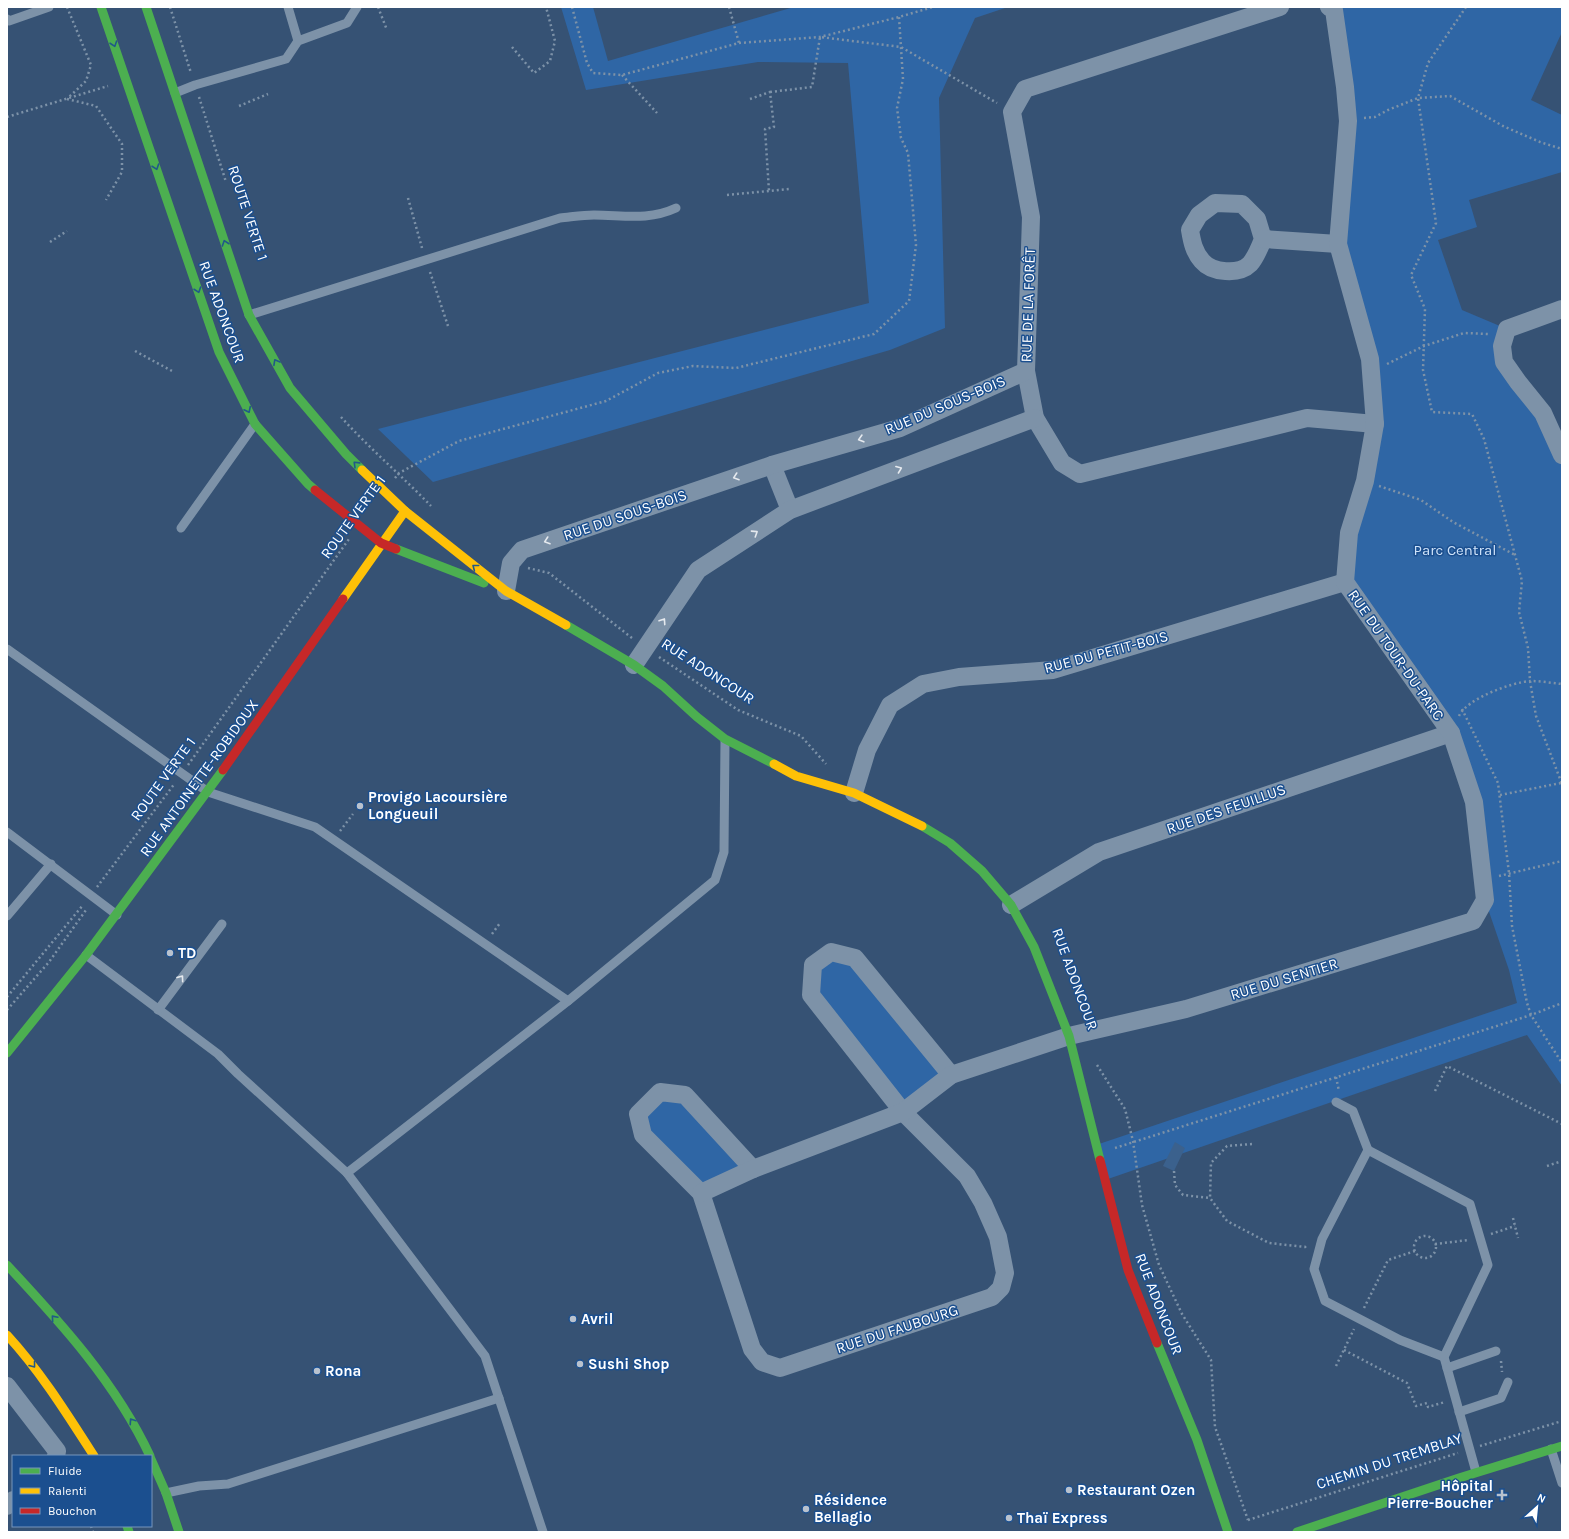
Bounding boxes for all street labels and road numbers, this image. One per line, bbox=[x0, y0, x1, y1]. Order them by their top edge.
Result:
street label: ROUTE VERTE 1 bbox=[224, 163, 272, 263]
street label: RUE DE LA FORÊT bbox=[1017, 247, 1039, 363]
street label: RUE ADONCOUR bbox=[195, 259, 249, 365]
street label: RUE DU SOUS-BOIS bbox=[882, 371, 1008, 439]
street label: ROUTE VERTE 1 bbox=[317, 472, 389, 562]
street label: RUE DU SOUS-BOIS bbox=[561, 485, 689, 545]
street label: RUE DU TOUR-DU-PARC bbox=[1344, 586, 1448, 724]
street label: RUE DU PETIT-BOIS bbox=[1042, 627, 1170, 677]
street label: RUE ADONCOUR bbox=[658, 634, 758, 708]
street label: RUE ANTOINETTE-ROBIDOUX bbox=[136, 696, 262, 860]
street label: ROUTE VERTE 1 bbox=[127, 734, 199, 824]
street label: RUE DES FEUILLUS bbox=[1164, 780, 1288, 838]
street label: RUE ADONCOUR bbox=[1048, 926, 1102, 1032]
street label: RUE DU SENTIER bbox=[1228, 954, 1340, 1004]
street label: RUE ADONCOUR bbox=[1131, 1251, 1187, 1357]
street label: RUE DU FAUBOURG bbox=[834, 1301, 960, 1357]
street label: CHEMIN DU TREMBLAY bbox=[1314, 1429, 1465, 1493]

